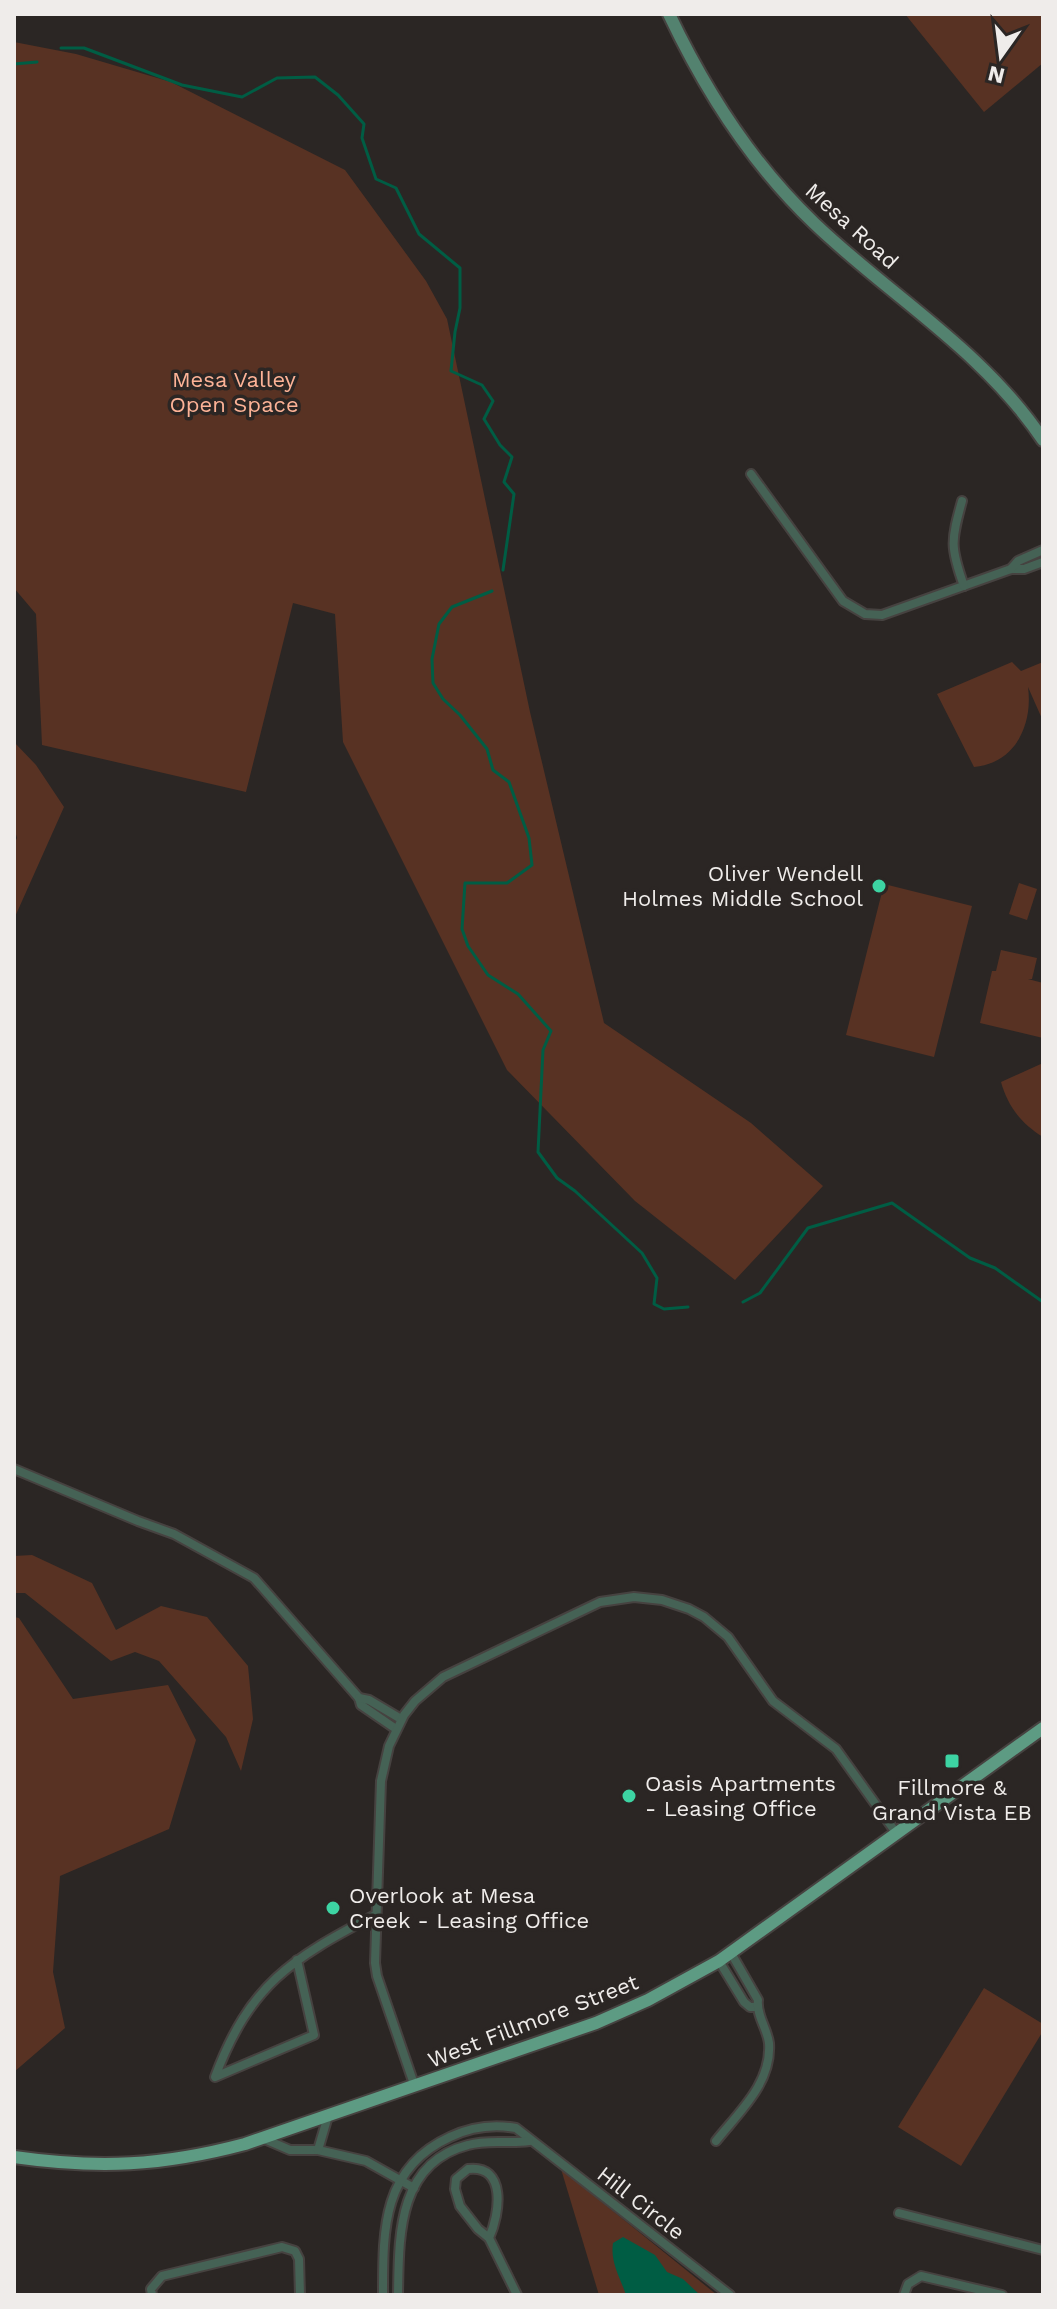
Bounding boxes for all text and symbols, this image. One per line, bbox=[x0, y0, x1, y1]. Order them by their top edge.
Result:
north arrow bbox=[961, 16, 1041, 96]
text: N bbox=[985, 61, 1007, 89]
street label: Mesa Road bbox=[801, 178, 903, 274]
park label: Mesa Valley Open Space bbox=[169, 367, 299, 417]
place label: Oliver Wendell Holmes Middle School bbox=[622, 861, 863, 911]
marker: Oliver Wendell Holmes Middle School bbox=[870, 877, 888, 895]
marker: Fillmore & Grand Vista EB bbox=[943, 1752, 961, 1770]
place label: Oasis Apartments - Leasing Office bbox=[645, 1771, 836, 1821]
place label: Fillmore & Grand Vista EB bbox=[872, 1775, 1032, 1825]
marker: Oasis Apartments - Leasing Office bbox=[620, 1787, 638, 1805]
place label: Overlook at Mesa Creek - Leasing Office bbox=[349, 1883, 589, 1933]
marker: Overlook at Mesa Creek - Leasing Office bbox=[324, 1899, 342, 1917]
street label: West Fillmore Street bbox=[424, 1969, 642, 2073]
street label: Hill Circle bbox=[593, 2161, 689, 2245]

